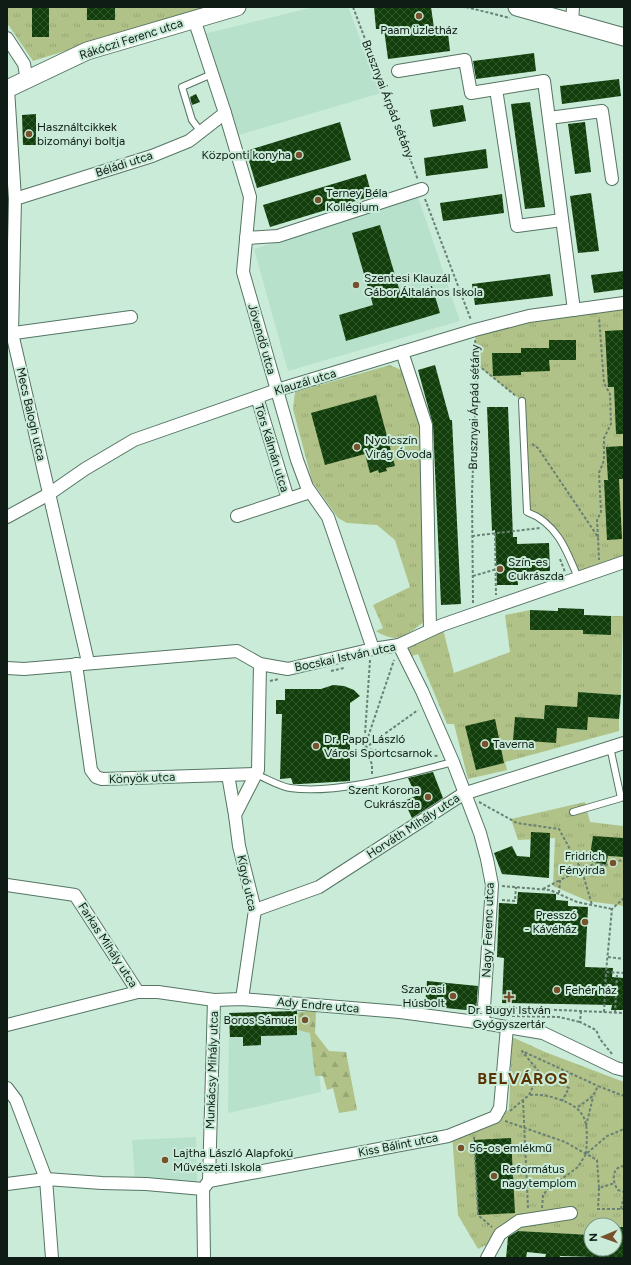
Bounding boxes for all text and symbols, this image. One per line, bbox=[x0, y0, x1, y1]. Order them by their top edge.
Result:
marker: Paam üzletház bbox=[414, 11, 424, 21]
street label: Rákóczi Ferenc utca bbox=[77, 16, 185, 62]
place label: Paam üzletház bbox=[380, 23, 458, 37]
street label: Brusznyai Árpád sétány bbox=[359, 38, 417, 161]
place label: Használtcikkek bizományi boltja bbox=[37, 120, 125, 148]
marker: Használtcikkek bizományi boltja bbox=[24, 129, 34, 139]
street label: Béládi utca bbox=[94, 148, 154, 180]
place label: Központi konyha bbox=[202, 148, 291, 162]
marker: Központi konyha bbox=[294, 150, 304, 160]
place label: Terney Béla Kollégium bbox=[326, 186, 388, 214]
marker: Terney Béla Kollégium bbox=[313, 195, 323, 205]
place label: Szentesi Klauzál Gábor Általános Iskola bbox=[364, 271, 483, 299]
marker: Szentesi Klauzál Gábor Általános Iskola bbox=[351, 280, 361, 290]
street label: Jövendő utca bbox=[245, 302, 279, 376]
street label: Brusznyai Árpád sétány bbox=[466, 344, 482, 470]
street label: Mecs Balogh utca bbox=[13, 366, 49, 462]
street label: Klauzál utca bbox=[272, 366, 338, 398]
street label: Törs Kálmán utca bbox=[252, 402, 292, 494]
place label: Nyolcszín Virág Óvoda bbox=[365, 433, 432, 461]
marker: Nyolcszín Virág Óvoda bbox=[352, 442, 362, 452]
place label: Szín-es Cukrászda bbox=[508, 555, 564, 583]
marker: Szín-es Cukrászda bbox=[495, 564, 505, 574]
street label: Bocskai István utca bbox=[293, 639, 397, 675]
place label: Dr. Papp László Városi Sportcsarnok bbox=[324, 732, 432, 760]
place label: Taverna bbox=[493, 737, 534, 751]
marker: Taverna bbox=[480, 739, 490, 749]
marker: Dr. Papp László Városi Sportcsarnok bbox=[311, 741, 321, 751]
street label: Könyök utca bbox=[109, 770, 175, 786]
place label: Szent Korona Cukrászda bbox=[348, 783, 420, 811]
street label: Horváth Mihály utca bbox=[364, 791, 462, 861]
marker: Szent Korona Cukrászda bbox=[423, 792, 433, 802]
place label: Fridrich Fényirda bbox=[559, 849, 605, 877]
street label: Kígyó utca bbox=[234, 854, 260, 912]
marker: Fridrich Fényirda bbox=[608, 858, 618, 868]
street label: Nagy Ferenc utca bbox=[479, 882, 497, 978]
street label: Farkas Mihály utca bbox=[75, 900, 141, 990]
place label: Presszó - Kávéház bbox=[524, 908, 577, 936]
marker: Presszó - Kávéház bbox=[580, 917, 590, 927]
place label: Szarvasi Húsbolt bbox=[401, 982, 445, 1010]
place label: Fehér ház bbox=[565, 983, 617, 997]
marker: Fehér ház bbox=[552, 985, 562, 995]
marker: Szarvasi Húsbolt bbox=[448, 991, 458, 1001]
marker: Dr. Bugyi István Gyógyszertár bbox=[504, 992, 514, 1002]
street label: Ady Endre utca bbox=[276, 994, 360, 1016]
place label: Dr. Bugyi István Gyógyszertár bbox=[467, 1003, 551, 1031]
street label: Munkácsy Mihály utca bbox=[203, 1011, 221, 1129]
place label: Boros Sámuel bbox=[224, 1013, 297, 1027]
marker: Boros Sámuel bbox=[300, 1015, 310, 1025]
district label: BELVÁROS bbox=[477, 1069, 569, 1088]
street label: Kiss Bálint utca bbox=[357, 1130, 439, 1160]
place label: 56-os emlékmű bbox=[469, 1141, 552, 1155]
marker: 56-os emlékmű bbox=[456, 1143, 466, 1153]
place label: Lajtha László Alapfokú Művészeti Iskola bbox=[173, 1146, 293, 1174]
marker: Lajtha László Alapfokú Művészeti Iskola bbox=[160, 1155, 170, 1165]
place label: Református nagytemplom bbox=[502, 1162, 576, 1190]
marker: Református nagytemplom bbox=[489, 1171, 499, 1181]
north arrow bbox=[583, 1217, 623, 1257]
text: N bbox=[587, 1233, 600, 1242]

